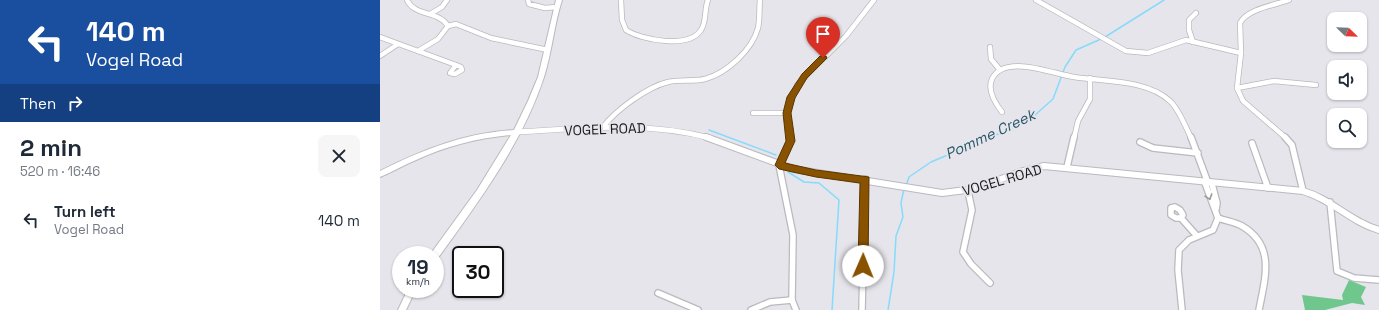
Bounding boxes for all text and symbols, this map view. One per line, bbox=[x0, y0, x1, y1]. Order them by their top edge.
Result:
north arrow bbox=[1327, 12, 1367, 52]
map controls bbox=[1327, 12, 1367, 148]
text: 140 m bbox=[86, 13, 166, 49]
icon: left bbox=[20, 16, 72, 68]
pin bbox=[806, 17, 840, 58]
icon: arrive bbox=[812, 23, 834, 45]
text: Vogel Road bbox=[86, 48, 183, 71]
button: sound bbox=[1327, 60, 1367, 100]
icon: right bbox=[64, 92, 86, 114]
text: Then bbox=[20, 94, 56, 113]
water label: Pomme Creek bbox=[942, 104, 1040, 163]
button: search bbox=[1327, 108, 1367, 148]
street label: VOGEL ROAD bbox=[564, 119, 646, 139]
text: 2 min bbox=[20, 132, 82, 163]
button: close bbox=[318, 135, 360, 177]
street label: VOGEL ROAD bbox=[960, 160, 1044, 200]
text: 520 m · 16:46 bbox=[20, 163, 100, 180]
one-way arrow bbox=[1204, 193, 1213, 200]
text: Turn left bbox=[54, 202, 116, 221]
icon: left bbox=[20, 209, 42, 231]
text: 140 m bbox=[318, 211, 360, 230]
text: Vogel Road bbox=[54, 221, 124, 238]
position arrow bbox=[842, 245, 884, 287]
speed limit sign: 30 bbox=[452, 246, 504, 298]
text: 19 bbox=[407, 254, 429, 280]
text: km/h bbox=[406, 275, 430, 288]

